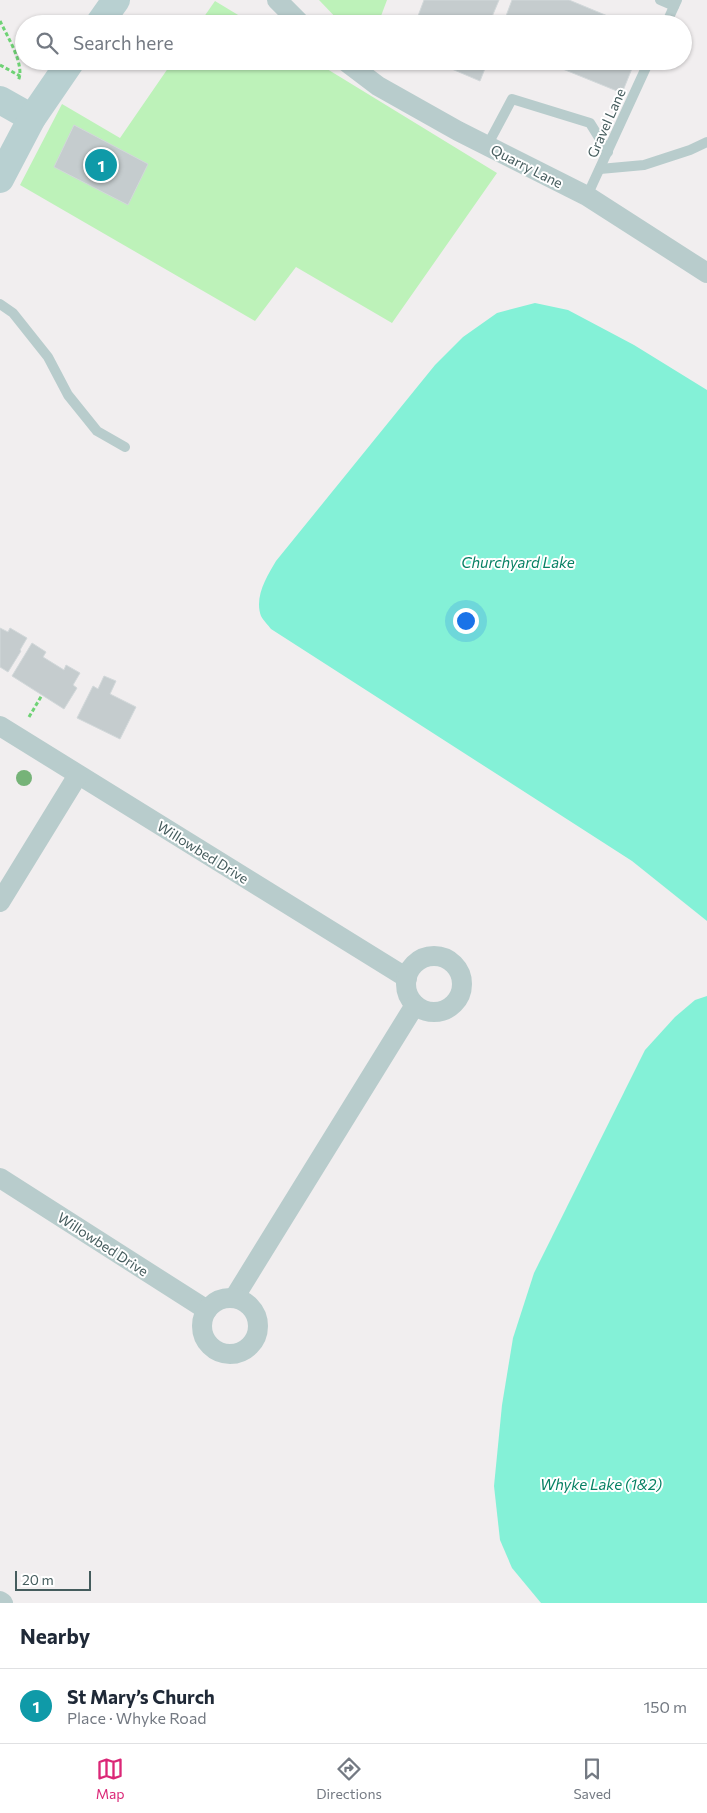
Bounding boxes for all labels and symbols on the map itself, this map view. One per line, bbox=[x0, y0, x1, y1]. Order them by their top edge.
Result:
street label: Gravel Lane bbox=[583, 86, 629, 160]
street label: Quarry Lane bbox=[488, 141, 566, 191]
pin: 1 bbox=[85, 146, 117, 184]
water label: Churchyard Lake bbox=[461, 553, 575, 571]
your location bbox=[453, 608, 479, 634]
street label: Willowbed Drive bbox=[154, 817, 252, 887]
street label: Willowbed Drive bbox=[55, 1208, 151, 1280]
water label: Whyke Lake (1&2) bbox=[540, 1475, 662, 1493]
scale bar bbox=[15, 1568, 91, 1591]

